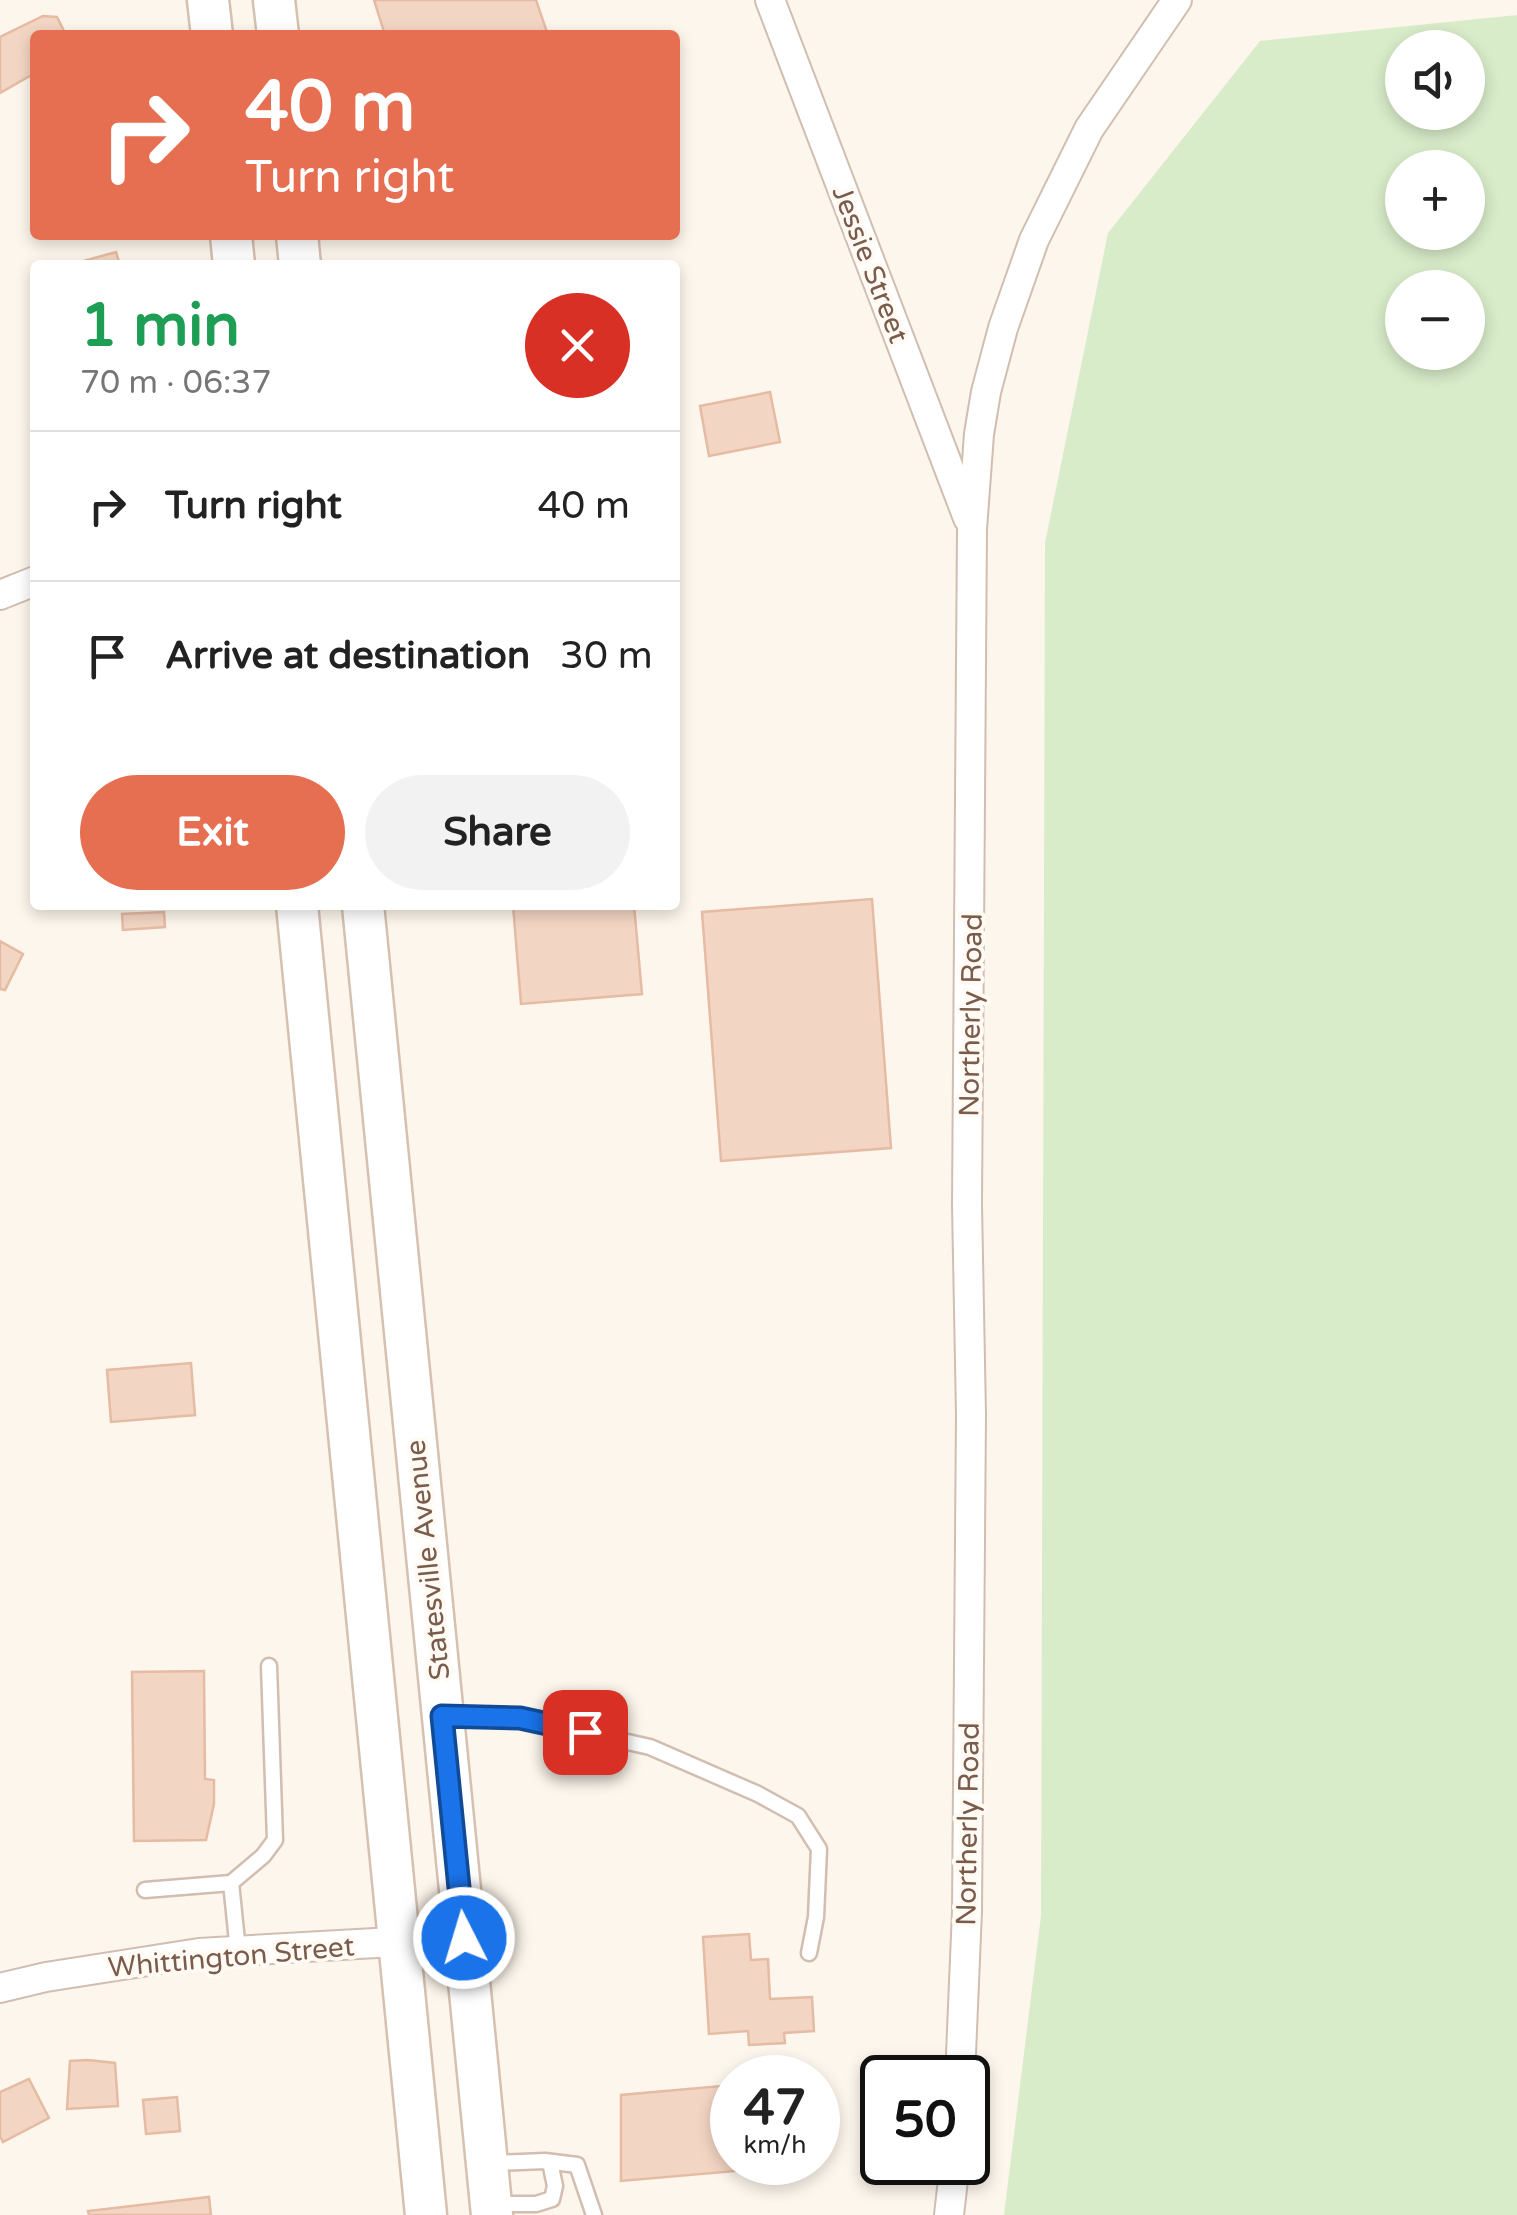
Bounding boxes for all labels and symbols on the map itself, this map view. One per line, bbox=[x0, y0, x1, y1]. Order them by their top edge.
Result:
street label: Jessie Street bbox=[824, 181, 916, 348]
street label: Northerly Road bbox=[952, 913, 990, 1117]
street label: Statesville Avenue bbox=[398, 1438, 458, 1682]
pin bbox=[543, 1690, 628, 1775]
street label: Northerly Road bbox=[949, 1722, 987, 1926]
position arrow bbox=[412, 1886, 516, 1990]
street label: Whittington Street bbox=[106, 1929, 356, 1985]
speed limit sign: 50 bbox=[860, 2055, 990, 2185]

